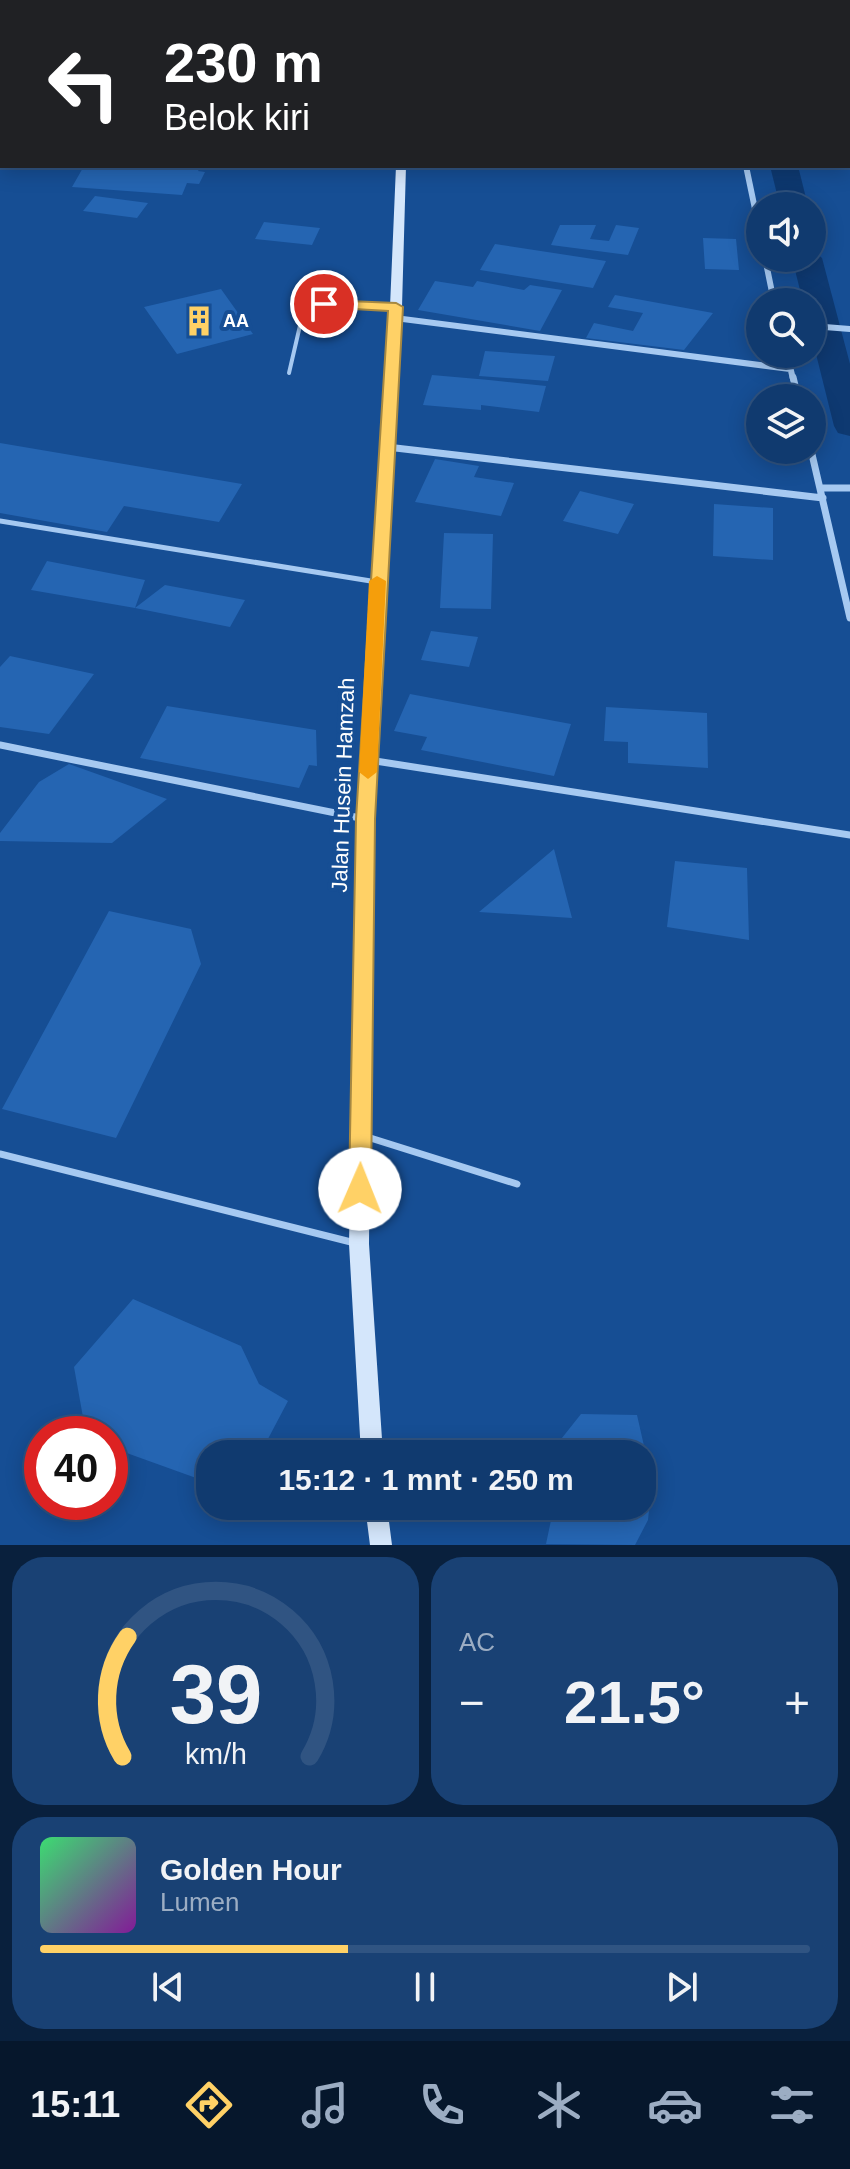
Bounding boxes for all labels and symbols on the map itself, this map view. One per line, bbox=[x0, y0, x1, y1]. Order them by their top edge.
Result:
pin bbox=[290, 270, 358, 338]
building icon: AA bbox=[182, 304, 216, 338]
place label: AA bbox=[223, 311, 249, 331]
street label: Jalan Husein Hamzah bbox=[327, 677, 359, 893]
position arrow bbox=[318, 1147, 402, 1231]
speed limit sign: 40 bbox=[24, 1416, 128, 1520]

